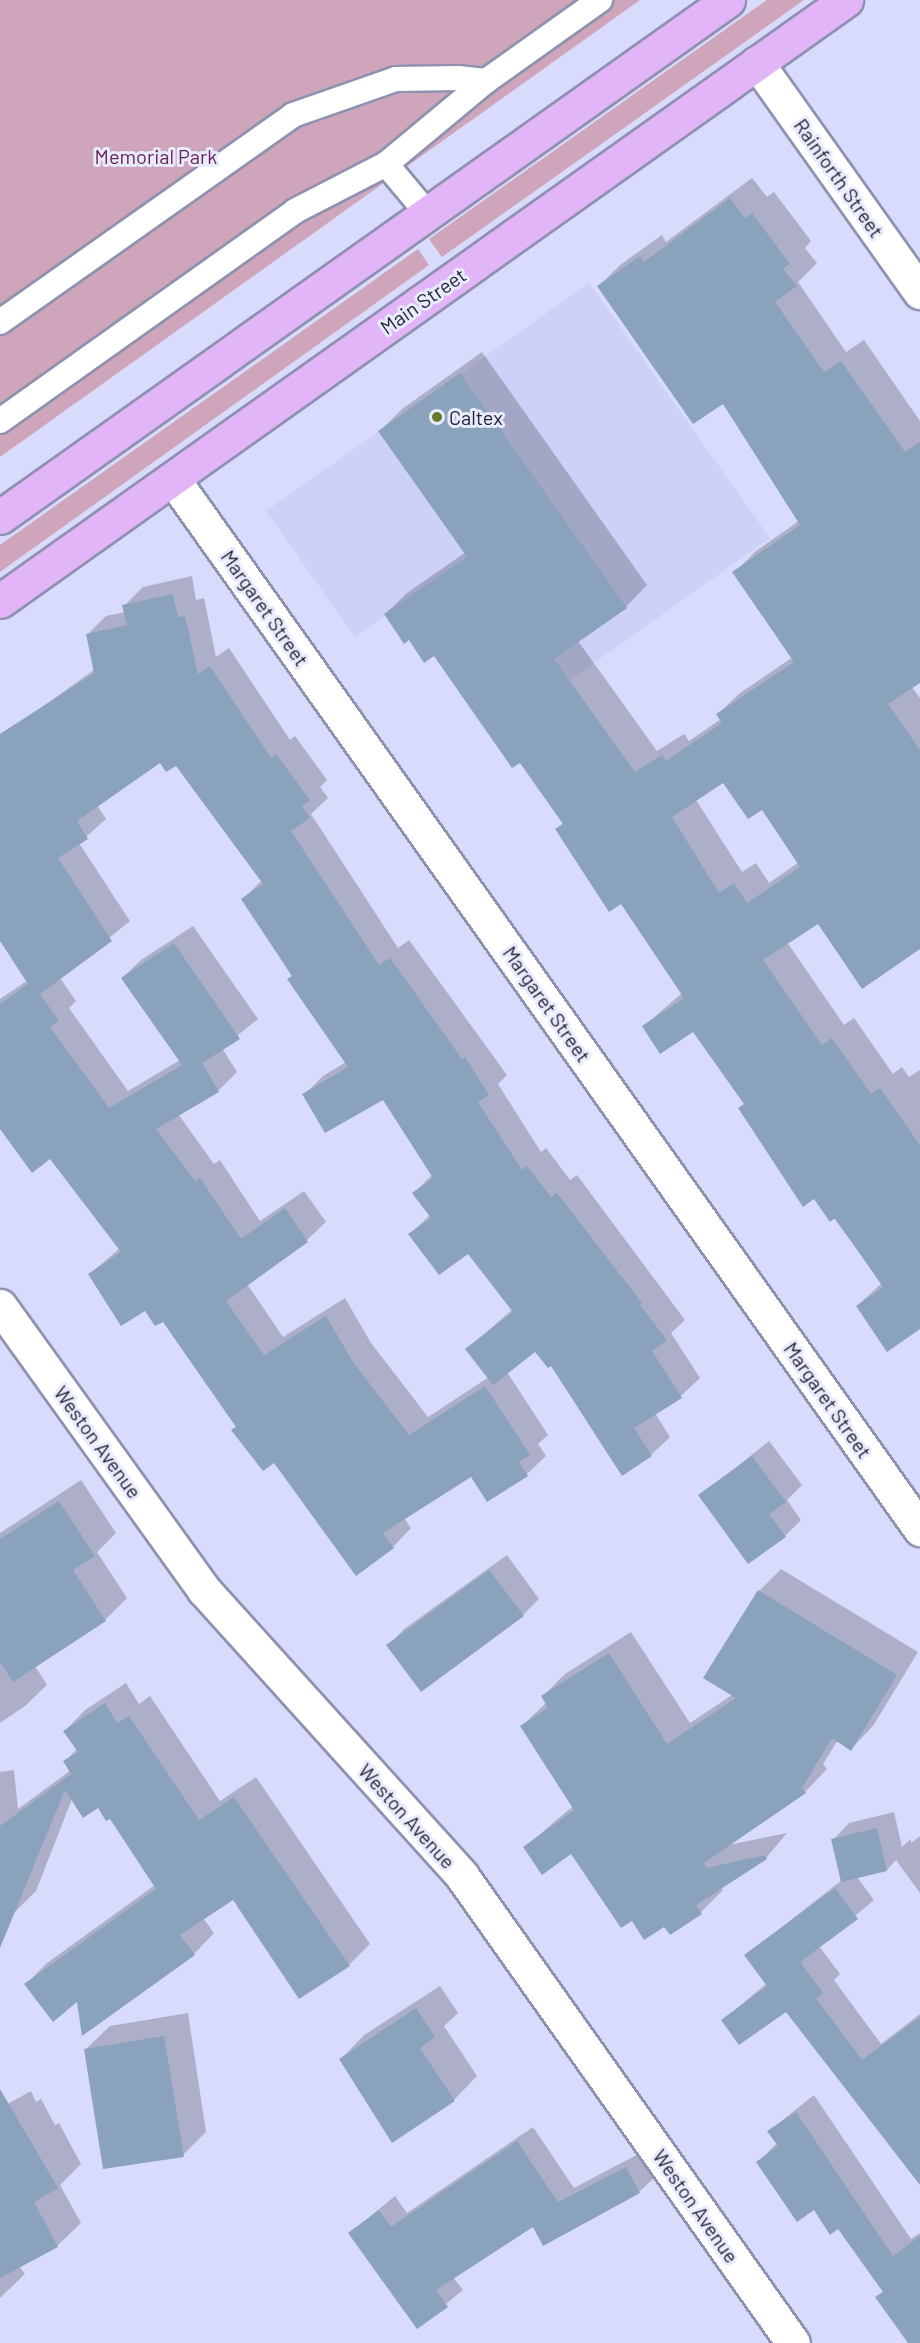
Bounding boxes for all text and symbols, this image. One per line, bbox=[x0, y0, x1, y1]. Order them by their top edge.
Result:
street label: Rainforth Street bbox=[789, 114, 889, 242]
park label: Memorial Park bbox=[95, 144, 217, 168]
street label: Main Street bbox=[376, 263, 470, 339]
place label: Caltex bbox=[449, 405, 503, 429]
marker: Caltex bbox=[430, 410, 444, 424]
street label: Margaret Street bbox=[216, 545, 314, 671]
street label: Margaret Street bbox=[498, 941, 596, 1067]
street label: Margaret Street bbox=[779, 1337, 877, 1463]
street label: Weston Avenue bbox=[49, 1381, 147, 1503]
street label: Weston Avenue bbox=[354, 1759, 460, 1873]
street label: Weston Avenue bbox=[648, 2145, 744, 2267]

